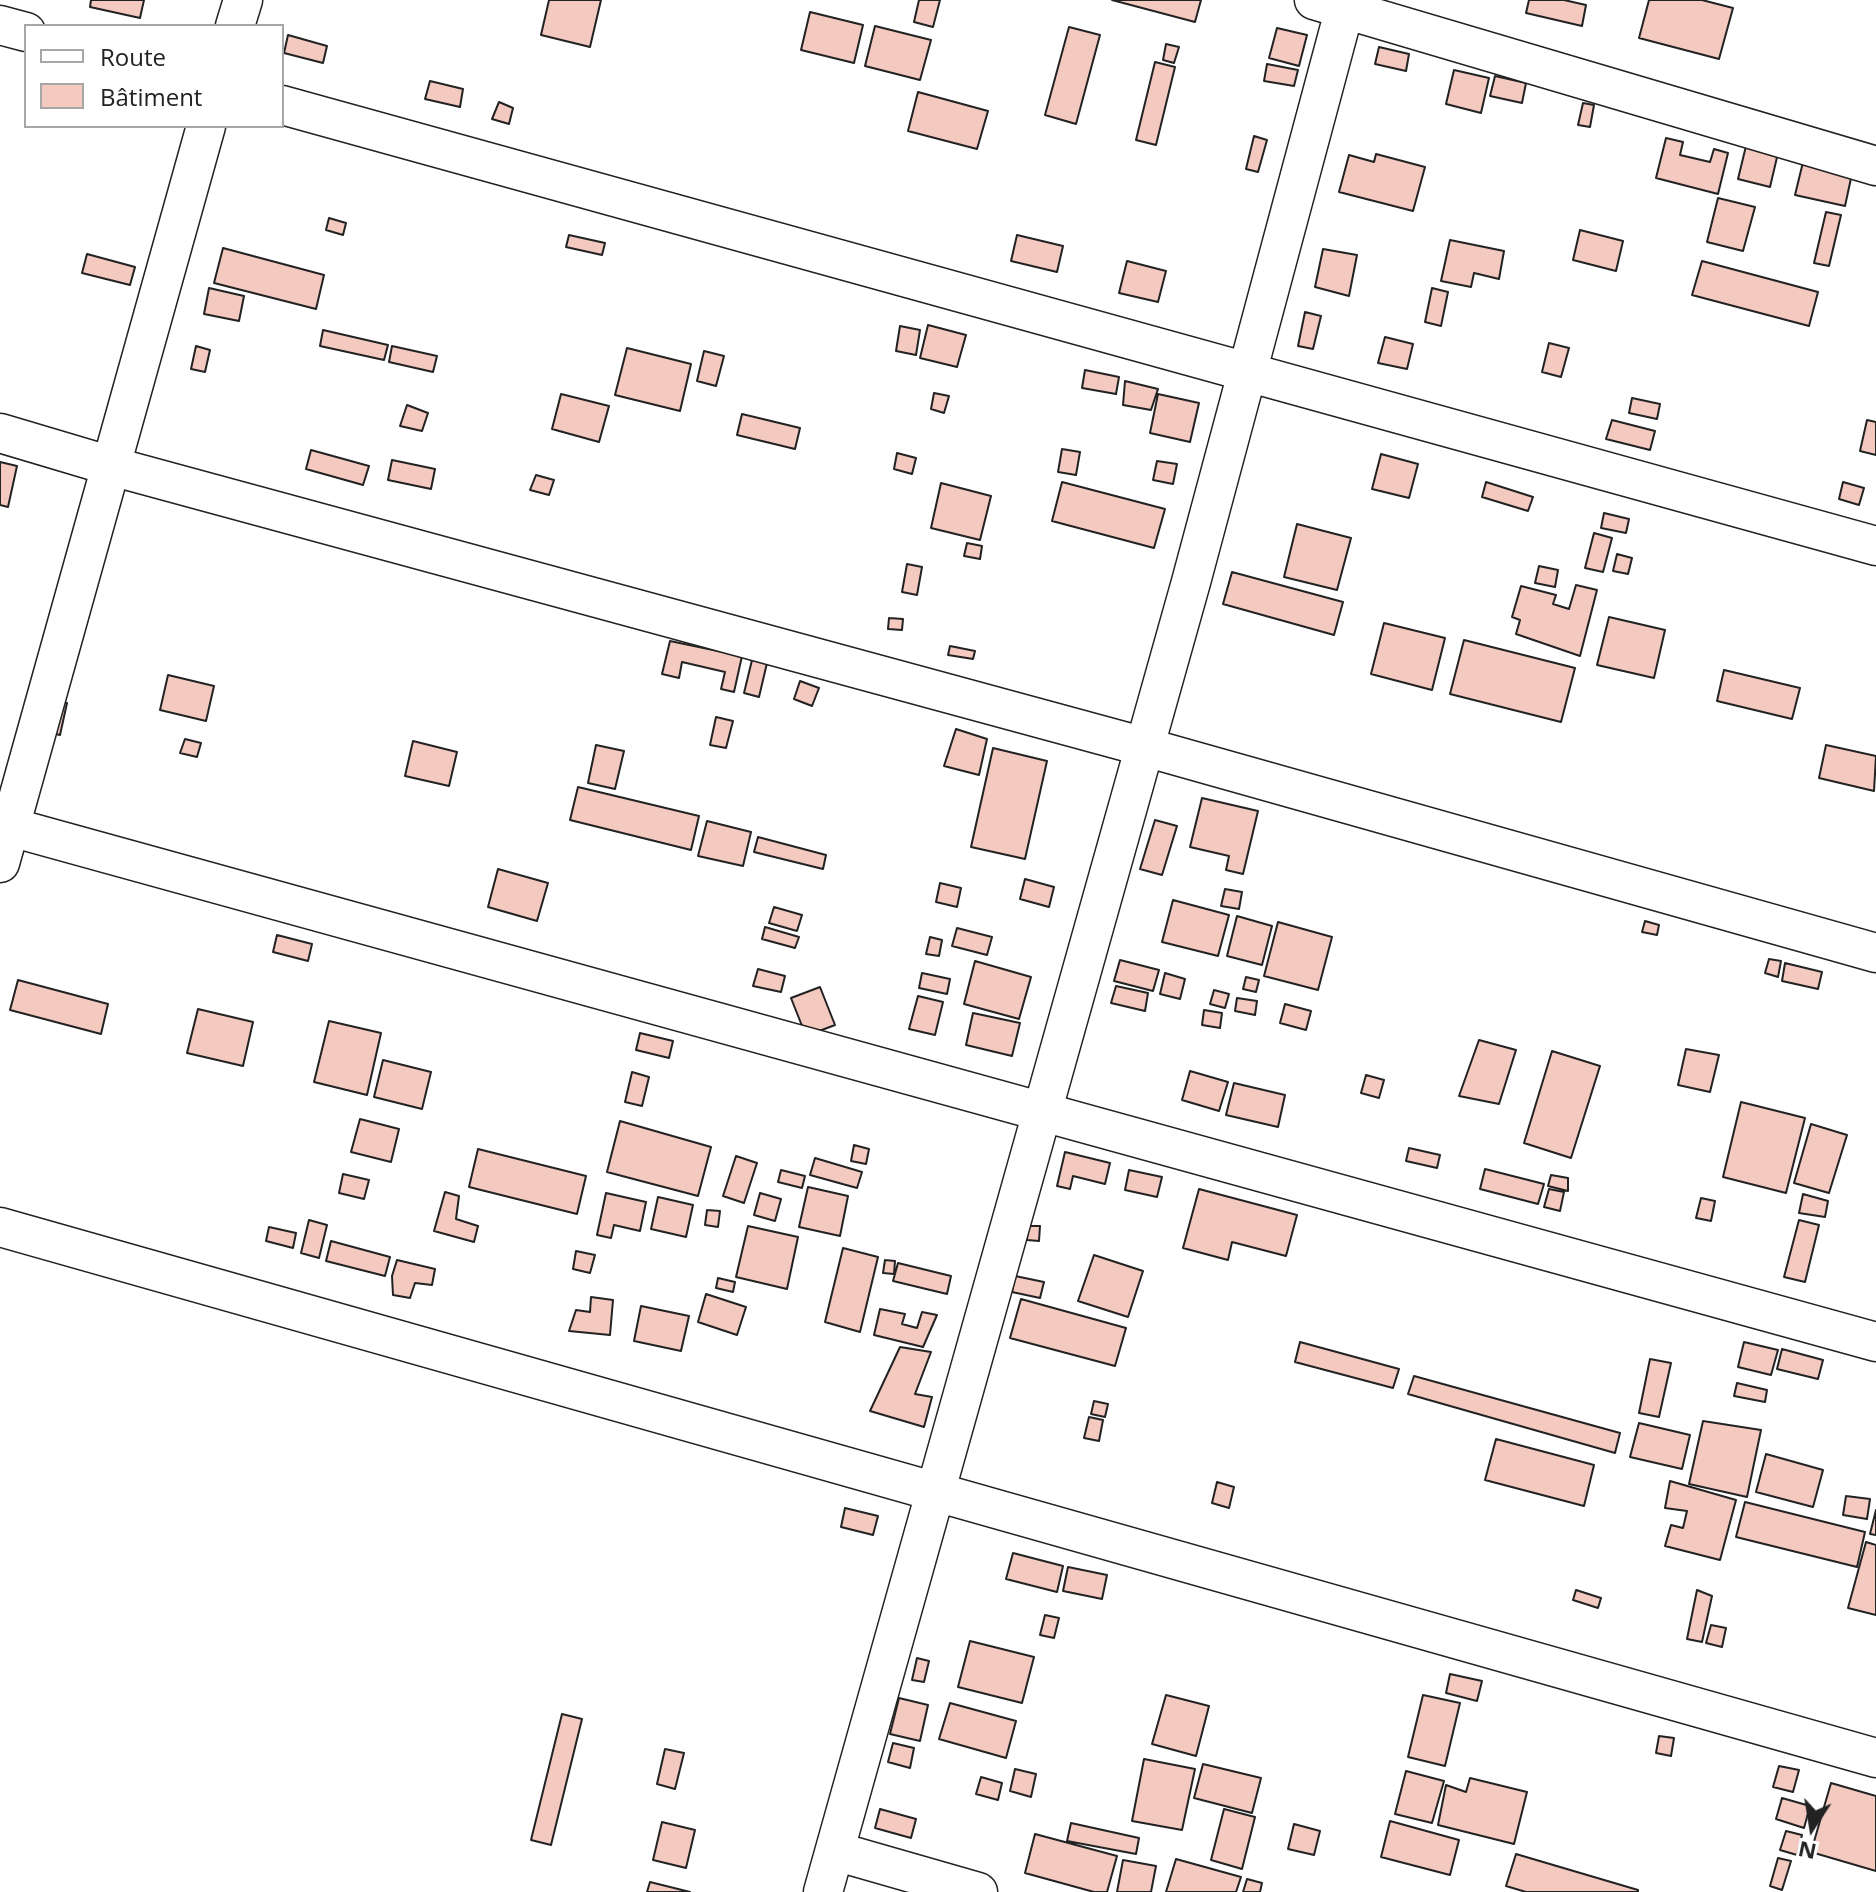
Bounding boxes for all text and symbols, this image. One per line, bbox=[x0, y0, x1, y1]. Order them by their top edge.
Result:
legend bbox=[24, 24, 284, 128]
text: Route bbox=[100, 40, 166, 73]
text: Bâtiment bbox=[100, 80, 202, 113]
north arrow bbox=[1772, 1788, 1852, 1868]
text: N bbox=[1795, 1835, 1819, 1868]

